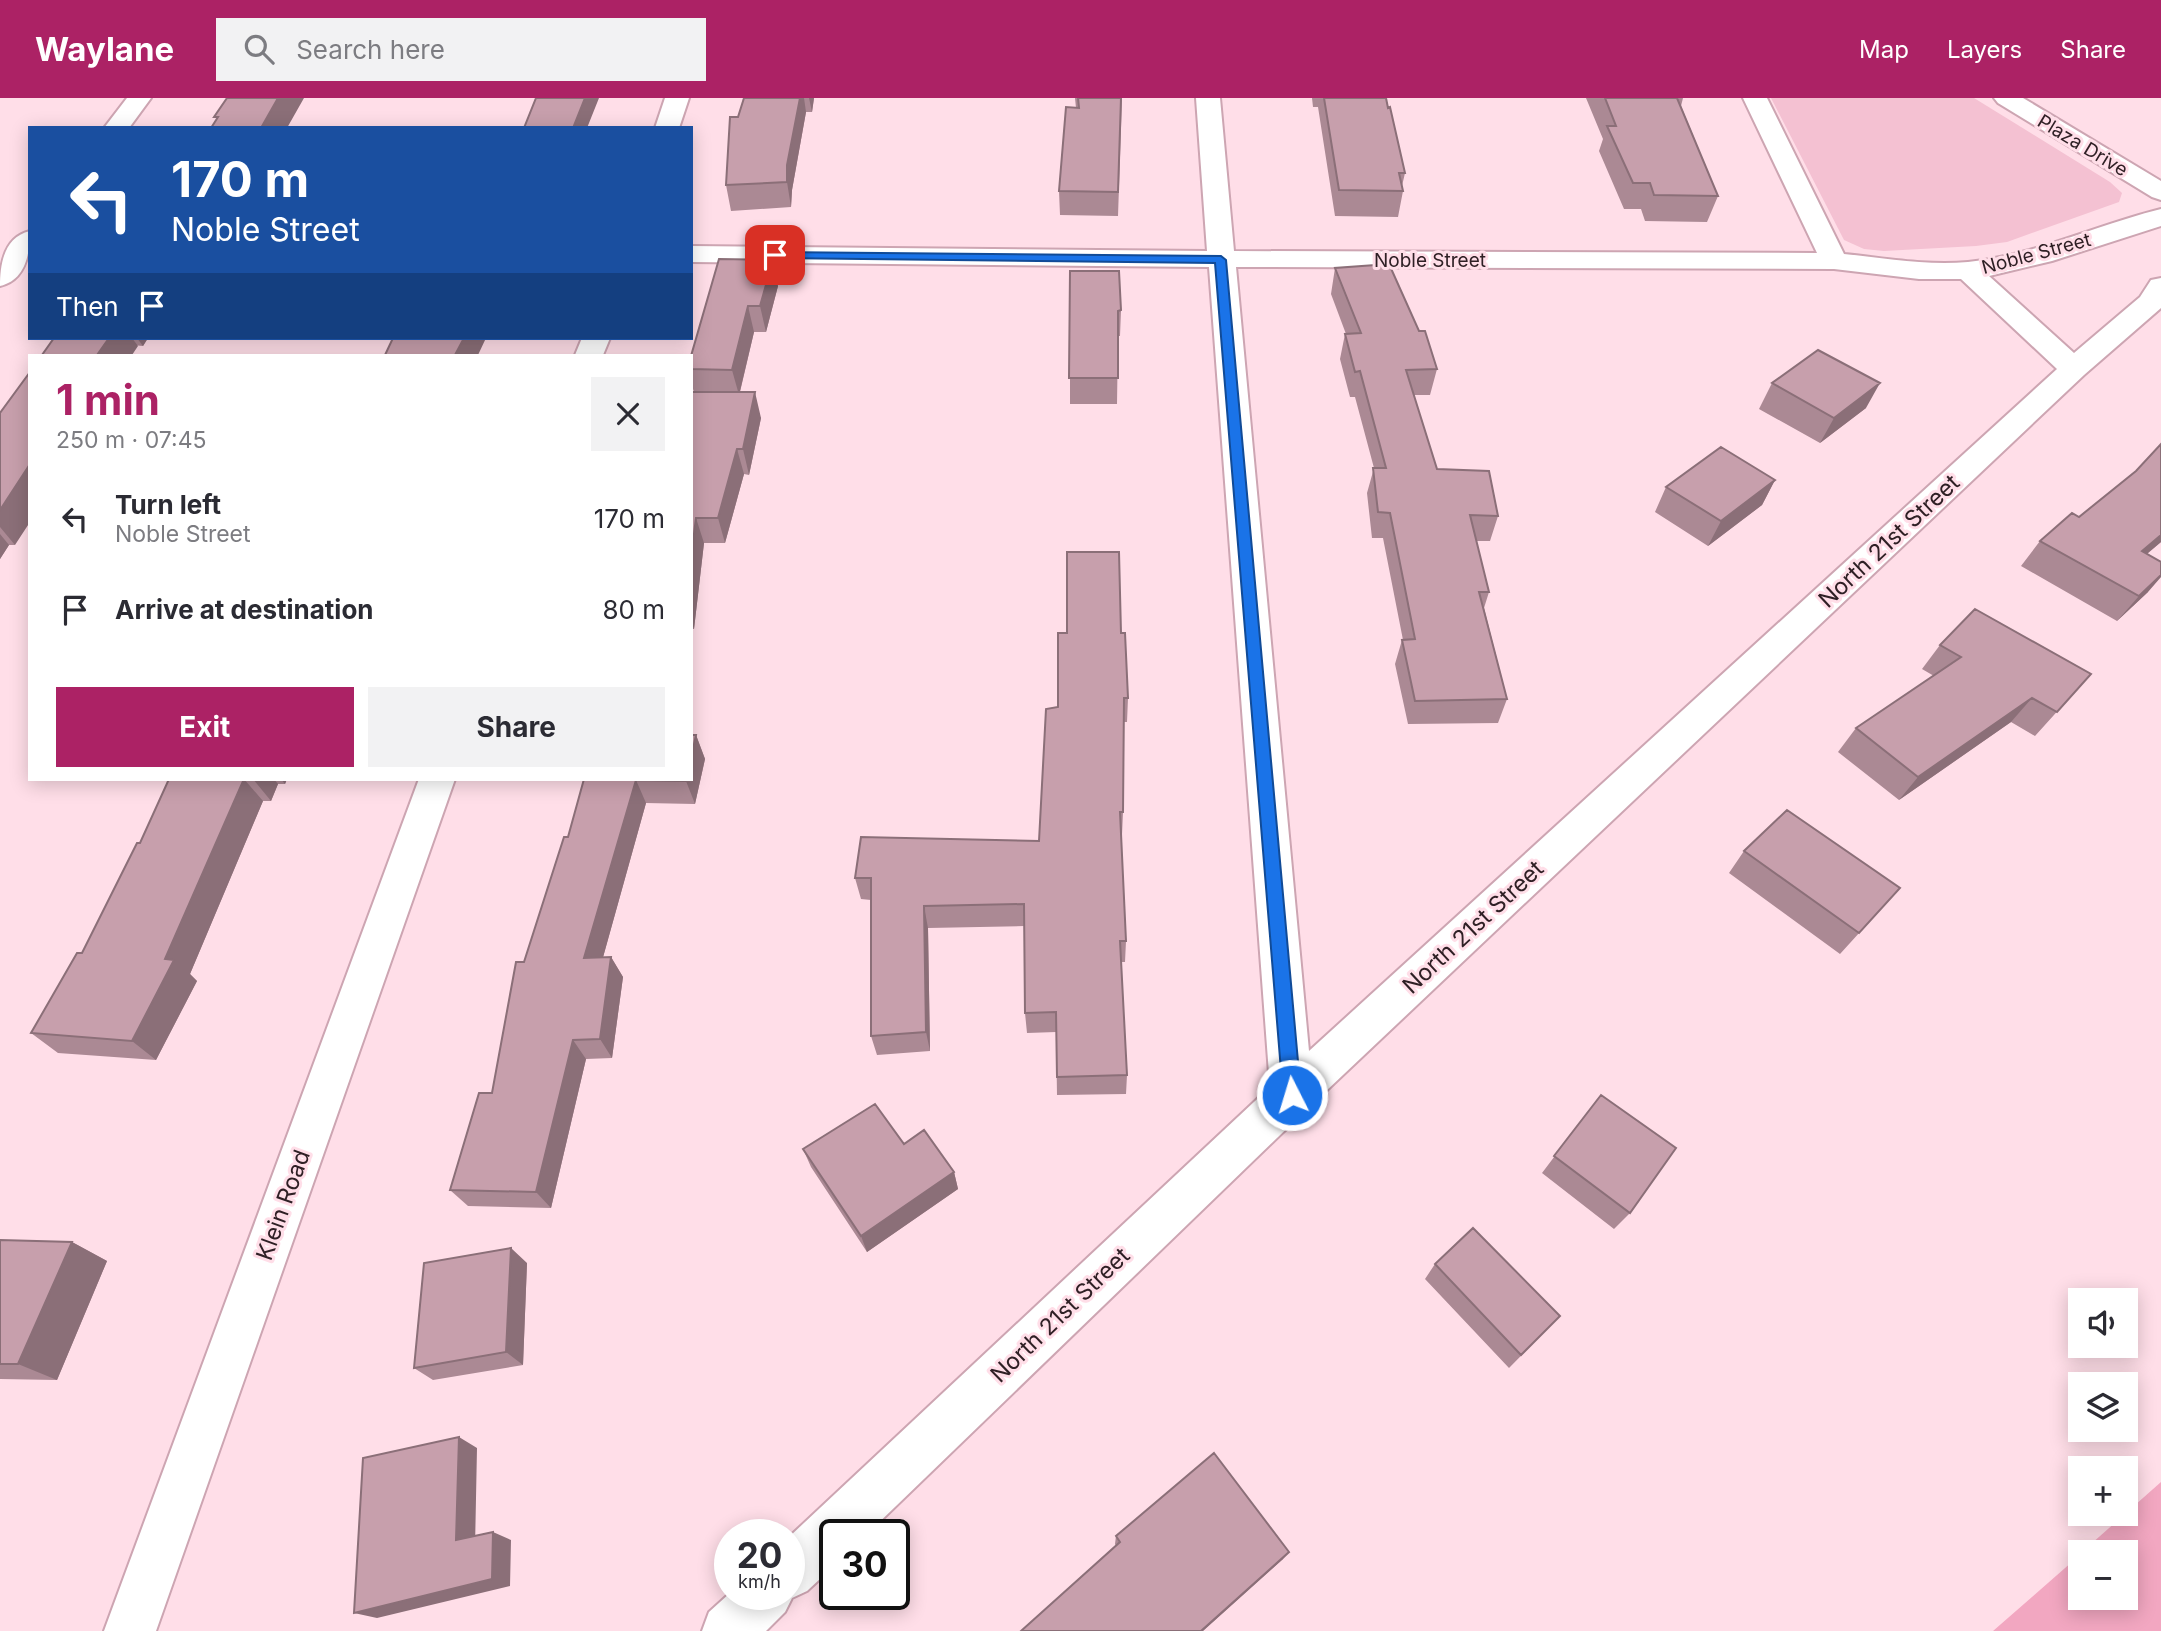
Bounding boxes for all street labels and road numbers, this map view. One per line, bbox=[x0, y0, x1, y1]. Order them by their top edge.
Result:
street label: Plaza Drive bbox=[2034, 110, 2132, 181]
street label: Noble Street bbox=[1979, 228, 2093, 279]
street label: Noble Street bbox=[1374, 249, 1486, 272]
street label: North 21st Street bbox=[1813, 468, 1965, 613]
street label: North 21st Street bbox=[1397, 854, 1549, 999]
street label: Klein Road bbox=[250, 1146, 316, 1264]
street label: North 21st Street bbox=[985, 1241, 1136, 1388]

